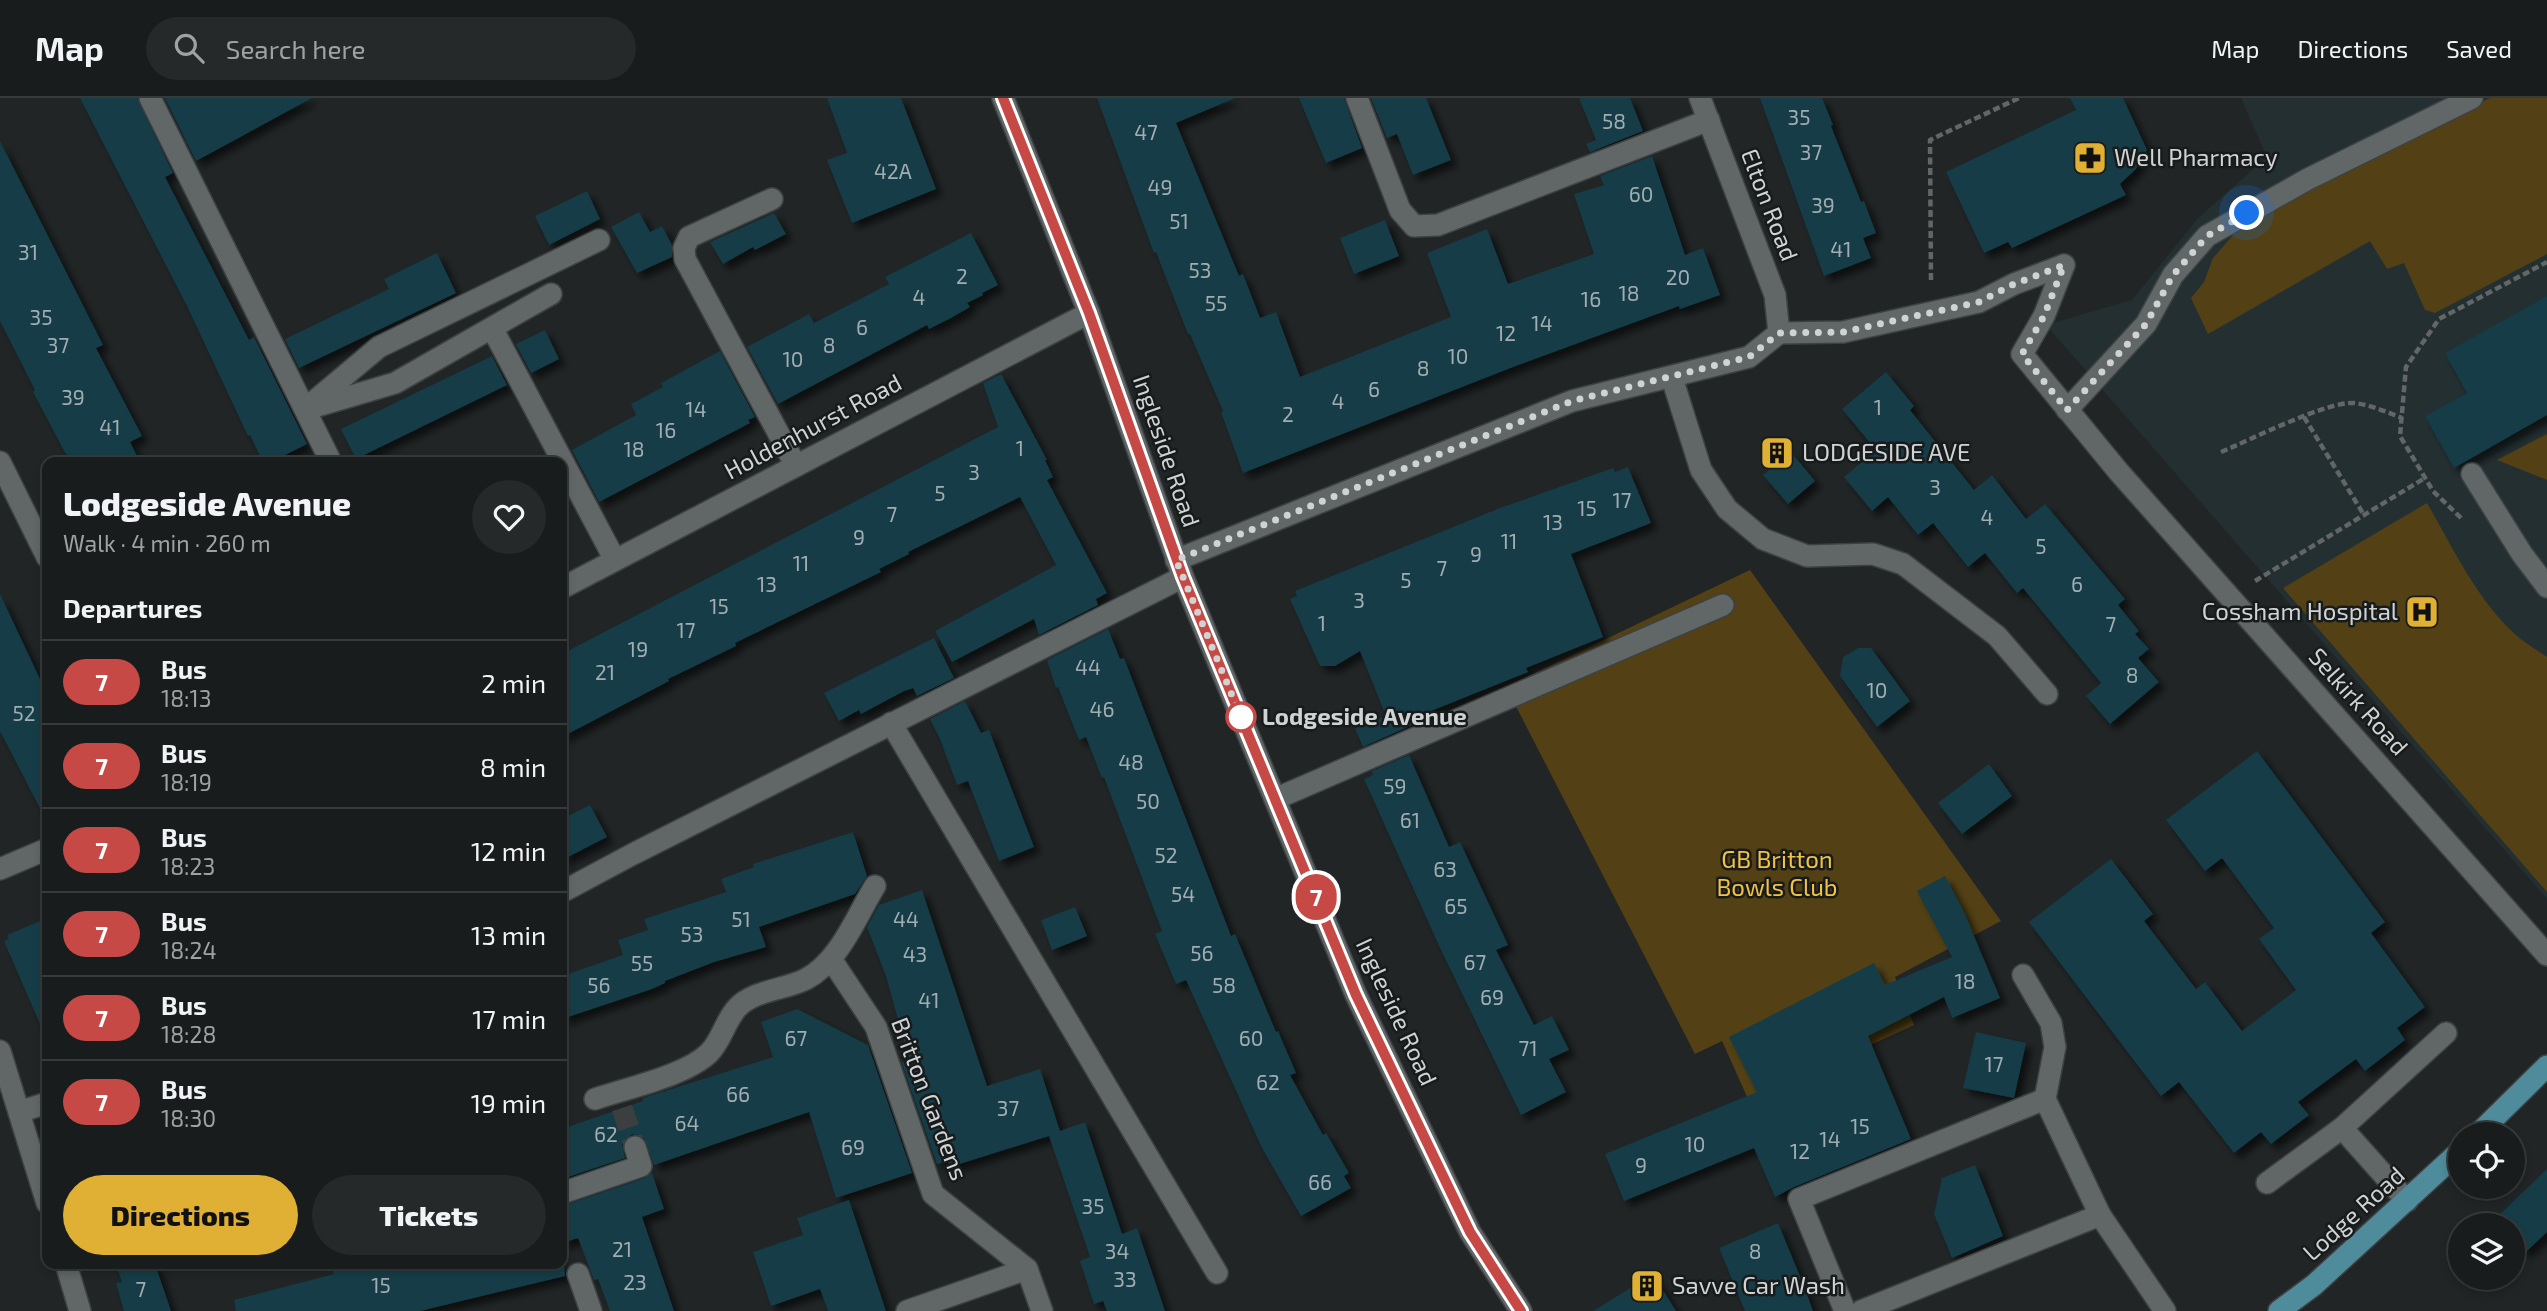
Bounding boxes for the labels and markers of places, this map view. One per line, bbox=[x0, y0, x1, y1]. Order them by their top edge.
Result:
pharmacy icon: Well Pharmacy bbox=[2071, 139, 2109, 177]
place label: Well Pharmacy bbox=[2114, 142, 2278, 171]
building icon: LODGESIDE AVE bbox=[1758, 434, 1796, 472]
place label: LODGESIDE AVE bbox=[1802, 437, 1971, 466]
hospital icon: Cossham Hospital bbox=[2403, 593, 2441, 631]
place label: Cossham Hospital bbox=[2202, 596, 2398, 625]
place label: Lodgeside Avenue bbox=[1262, 701, 1467, 730]
marker: Lodgeside Avenue bbox=[1226, 702, 1256, 732]
building icon: Savve Car Wash bbox=[1628, 1267, 1666, 1305]
place label: Savve Car Wash bbox=[1672, 1270, 1845, 1299]

